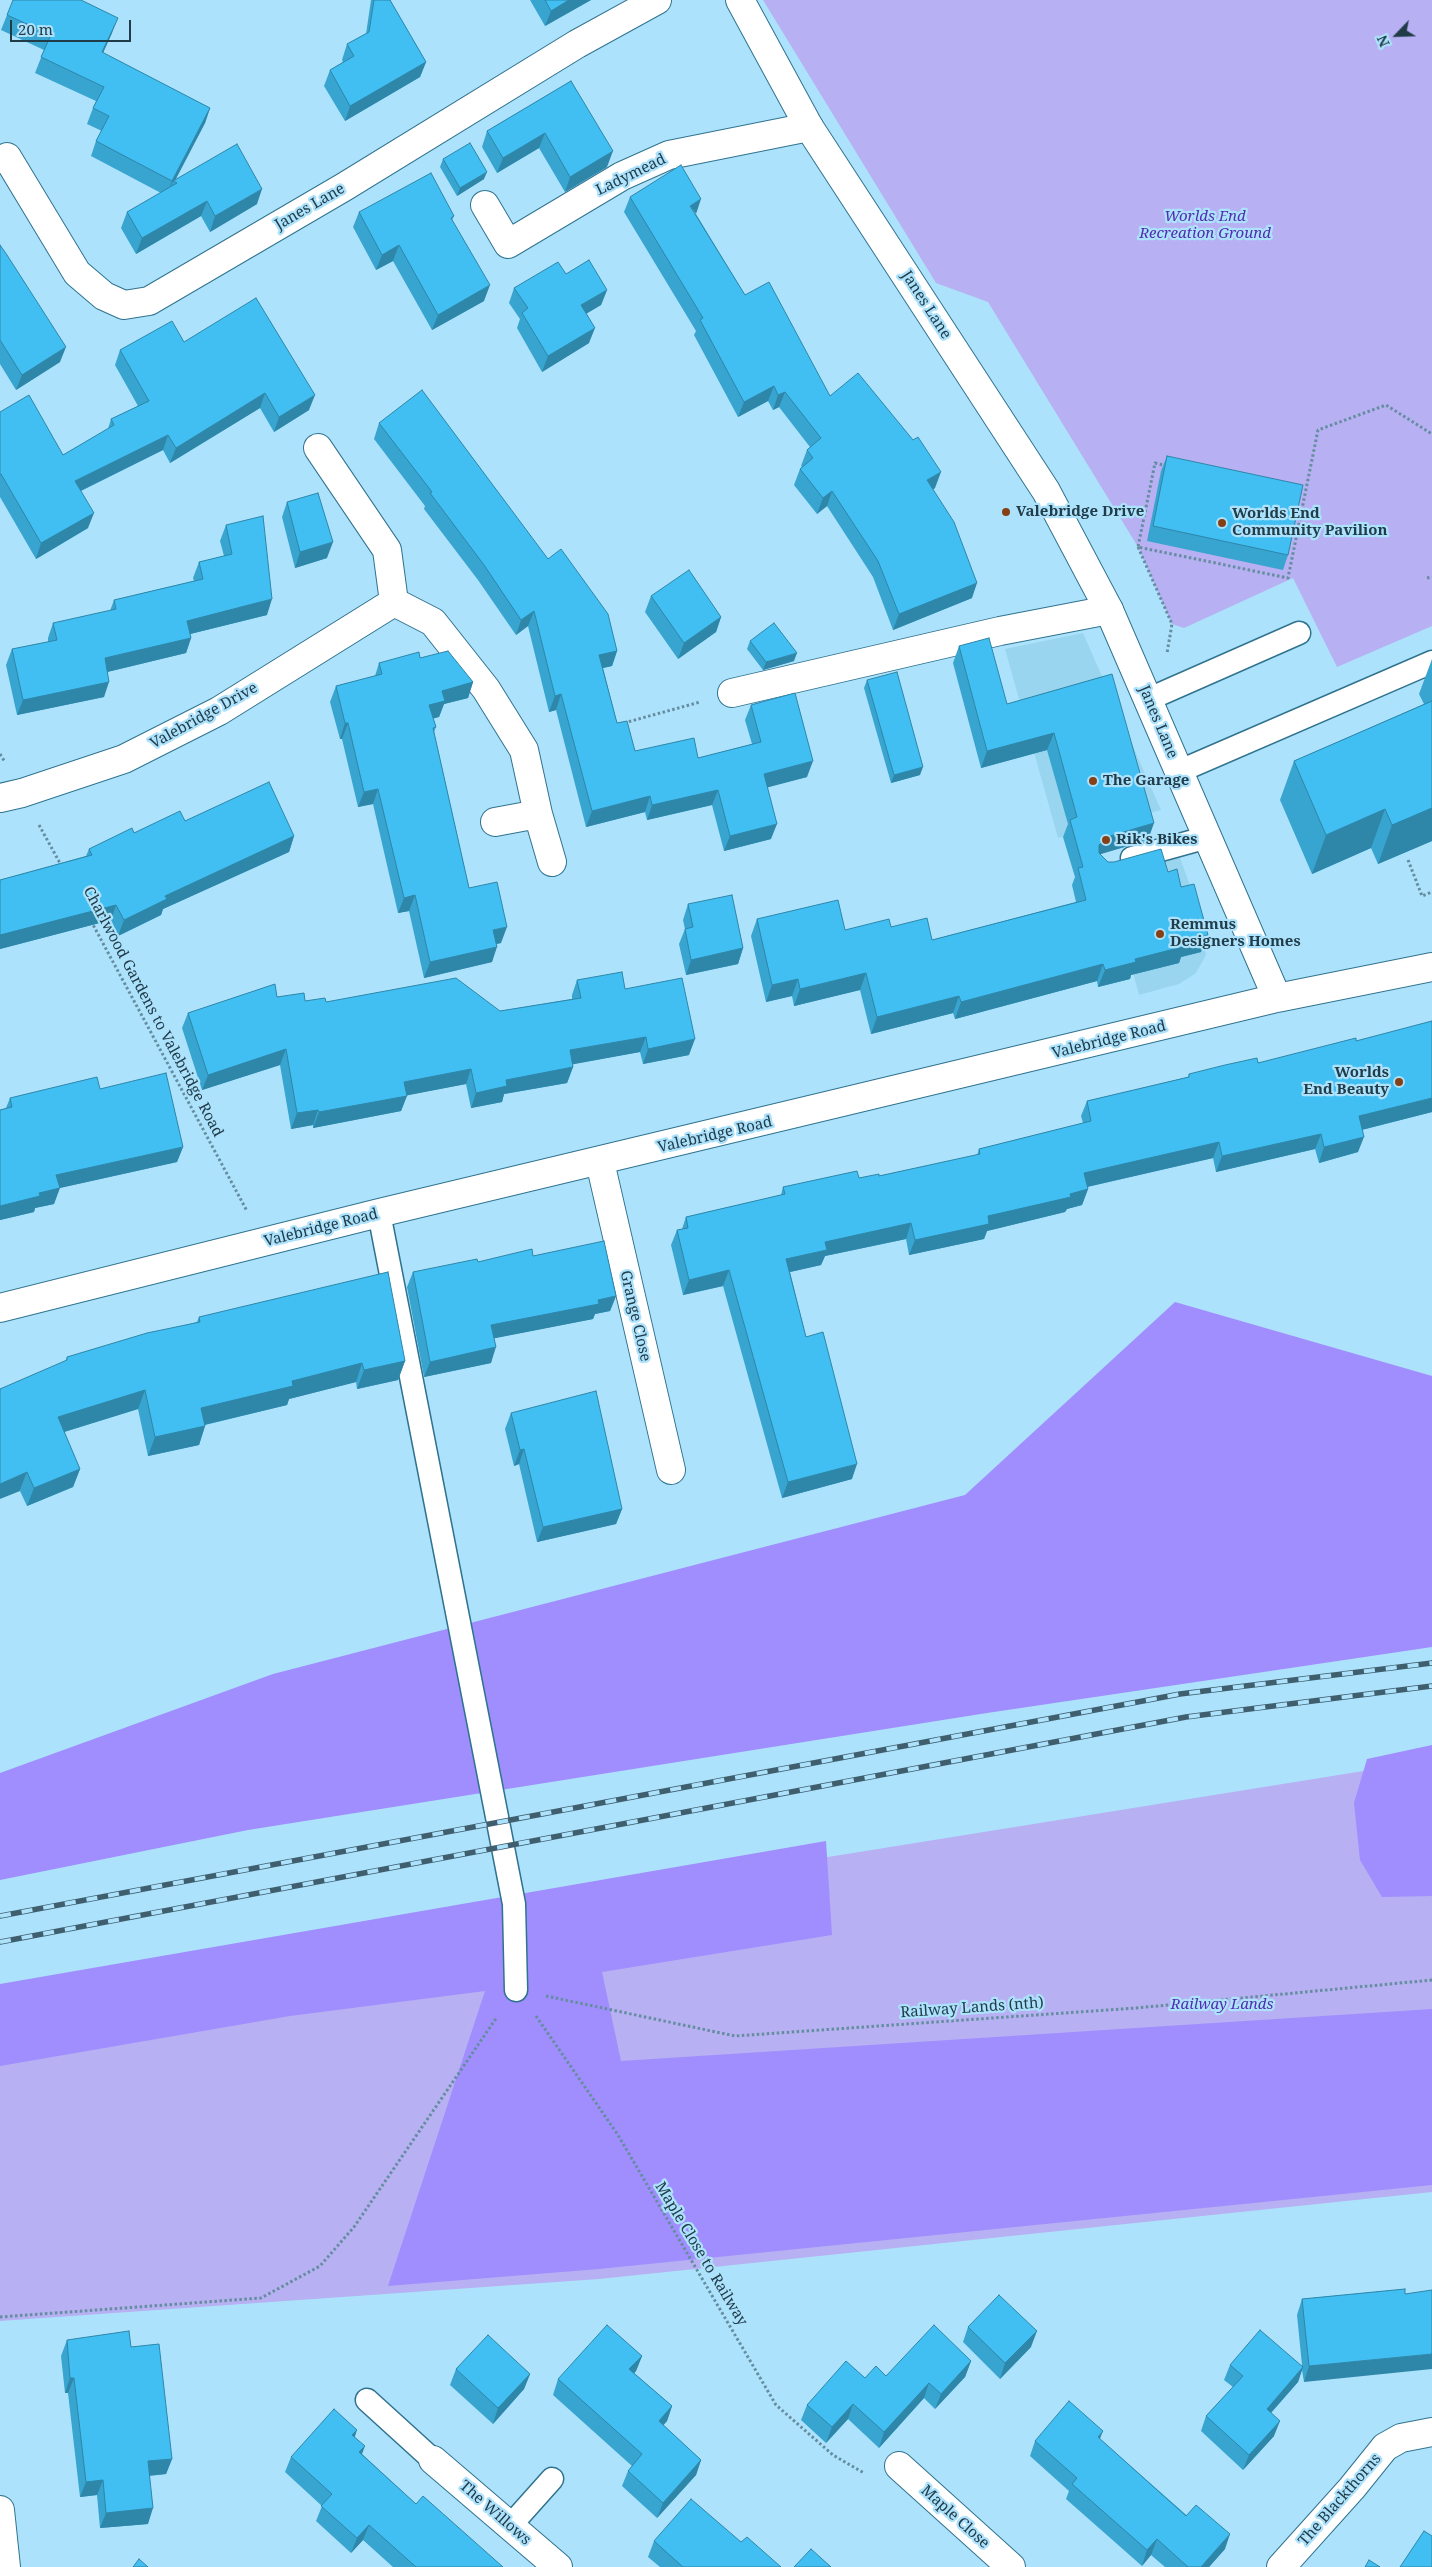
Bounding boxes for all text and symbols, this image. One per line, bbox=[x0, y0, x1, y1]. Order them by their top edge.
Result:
scale bar bbox=[12, 10, 134, 42]
north arrow bbox=[1372, 10, 1422, 60]
text: 20 m bbox=[18, 19, 53, 39]
text: N bbox=[1372, 32, 1394, 50]
street label: Ladymead bbox=[593, 150, 669, 200]
street label: Janes Lane bbox=[272, 180, 348, 234]
park label: Worlds End Recreation Ground bbox=[1139, 208, 1271, 243]
street label: Janes Lane bbox=[897, 268, 955, 342]
place label: Valebridge Drive bbox=[1016, 503, 1144, 521]
place label: Worlds End Community Pavilion bbox=[1232, 505, 1387, 540]
marker: Valebridge Drive bbox=[1000, 506, 1012, 518]
marker: Worlds End Community Pavilion bbox=[1216, 517, 1228, 529]
street label: Valebridge Drive bbox=[147, 679, 261, 753]
street label: Janes Lane bbox=[1135, 683, 1181, 761]
place label: The Garage bbox=[1103, 772, 1189, 790]
marker: The Garage bbox=[1087, 775, 1099, 787]
place label: Rik's Bikes bbox=[1116, 831, 1197, 849]
marker: Rik's Bikes bbox=[1100, 834, 1112, 846]
street label: Charlwood Gardens to Valebridge Road bbox=[79, 884, 227, 1140]
place label: Remmus Designers Homes bbox=[1170, 916, 1301, 951]
marker: Remmus Designers Homes bbox=[1154, 928, 1166, 940]
street label: Valebridge Road bbox=[1050, 1017, 1168, 1063]
place label: Worlds End Beauty bbox=[1303, 1064, 1389, 1099]
marker: Worlds End Beauty bbox=[1393, 1076, 1405, 1088]
street label: Valebridge Road bbox=[656, 1113, 774, 1157]
street label: Valebridge Road bbox=[262, 1205, 380, 1251]
street label: Grange Close bbox=[616, 1269, 654, 1363]
street label: Railway Lands (nth) bbox=[900, 1994, 1044, 2022]
park label: Railway Lands bbox=[1171, 1996, 1273, 2014]
street label: Maple Close to Railway bbox=[651, 2179, 751, 2329]
street label: The Blackthorns bbox=[1295, 2450, 1385, 2550]
street label: The Willows bbox=[456, 2477, 534, 2549]
street label: Maple Close bbox=[917, 2482, 993, 2552]

